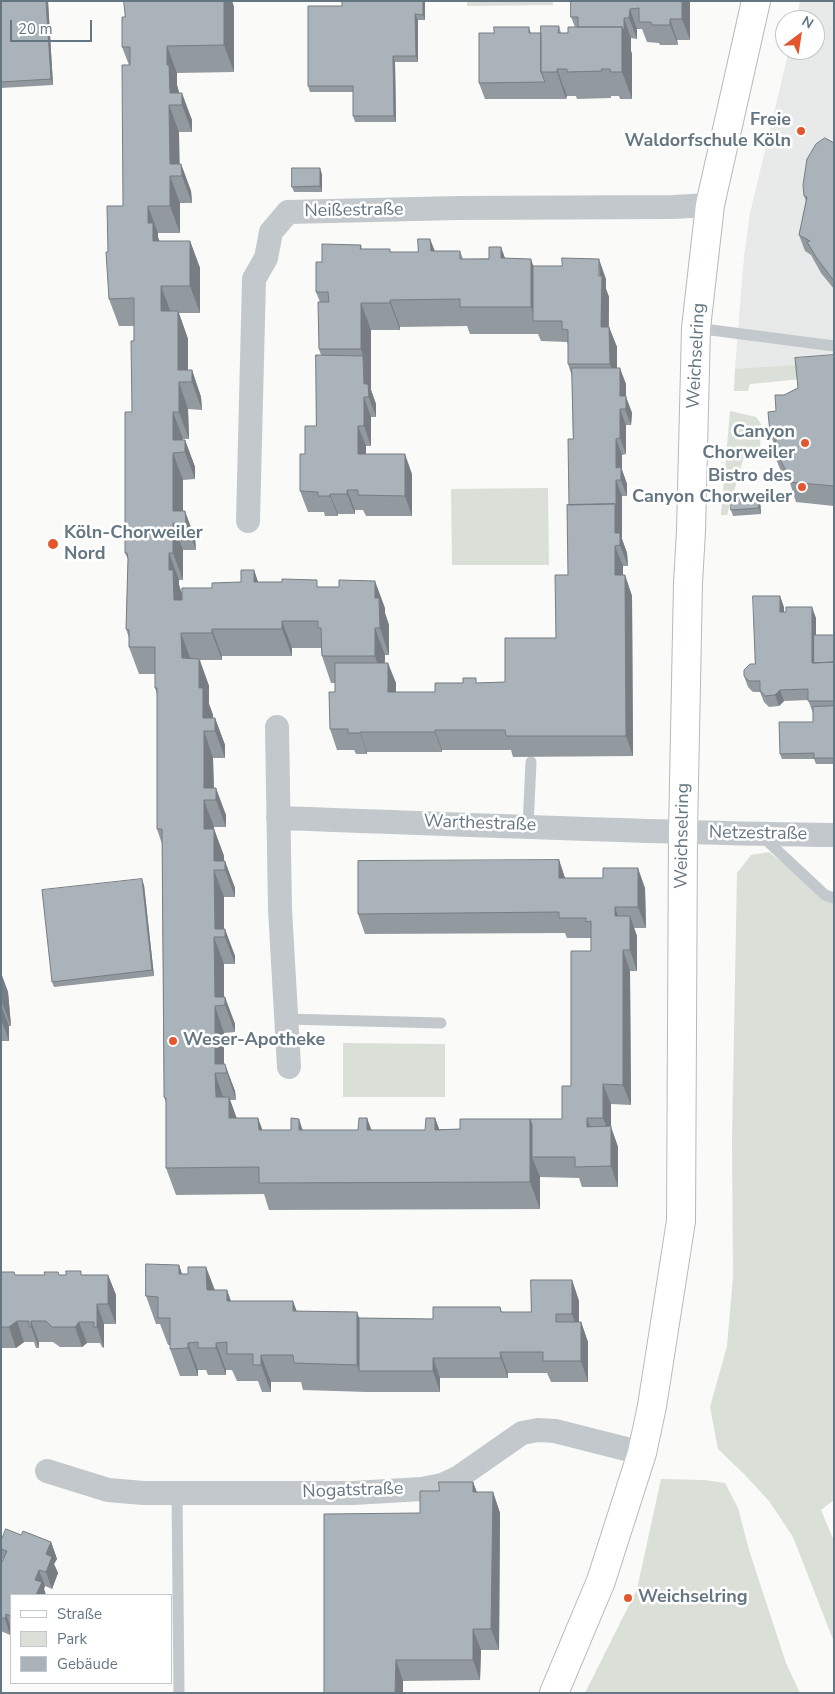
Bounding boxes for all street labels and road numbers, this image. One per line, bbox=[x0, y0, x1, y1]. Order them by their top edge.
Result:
street label: Neißestraße bbox=[304, 199, 404, 223]
street label: Weichselring bbox=[683, 302, 711, 410]
street label: Weichselring bbox=[671, 783, 695, 889]
street label: Warthestraße bbox=[423, 811, 537, 837]
street label: Netzestraße bbox=[709, 822, 807, 846]
street label: Nogatstraße bbox=[302, 1478, 404, 1504]

